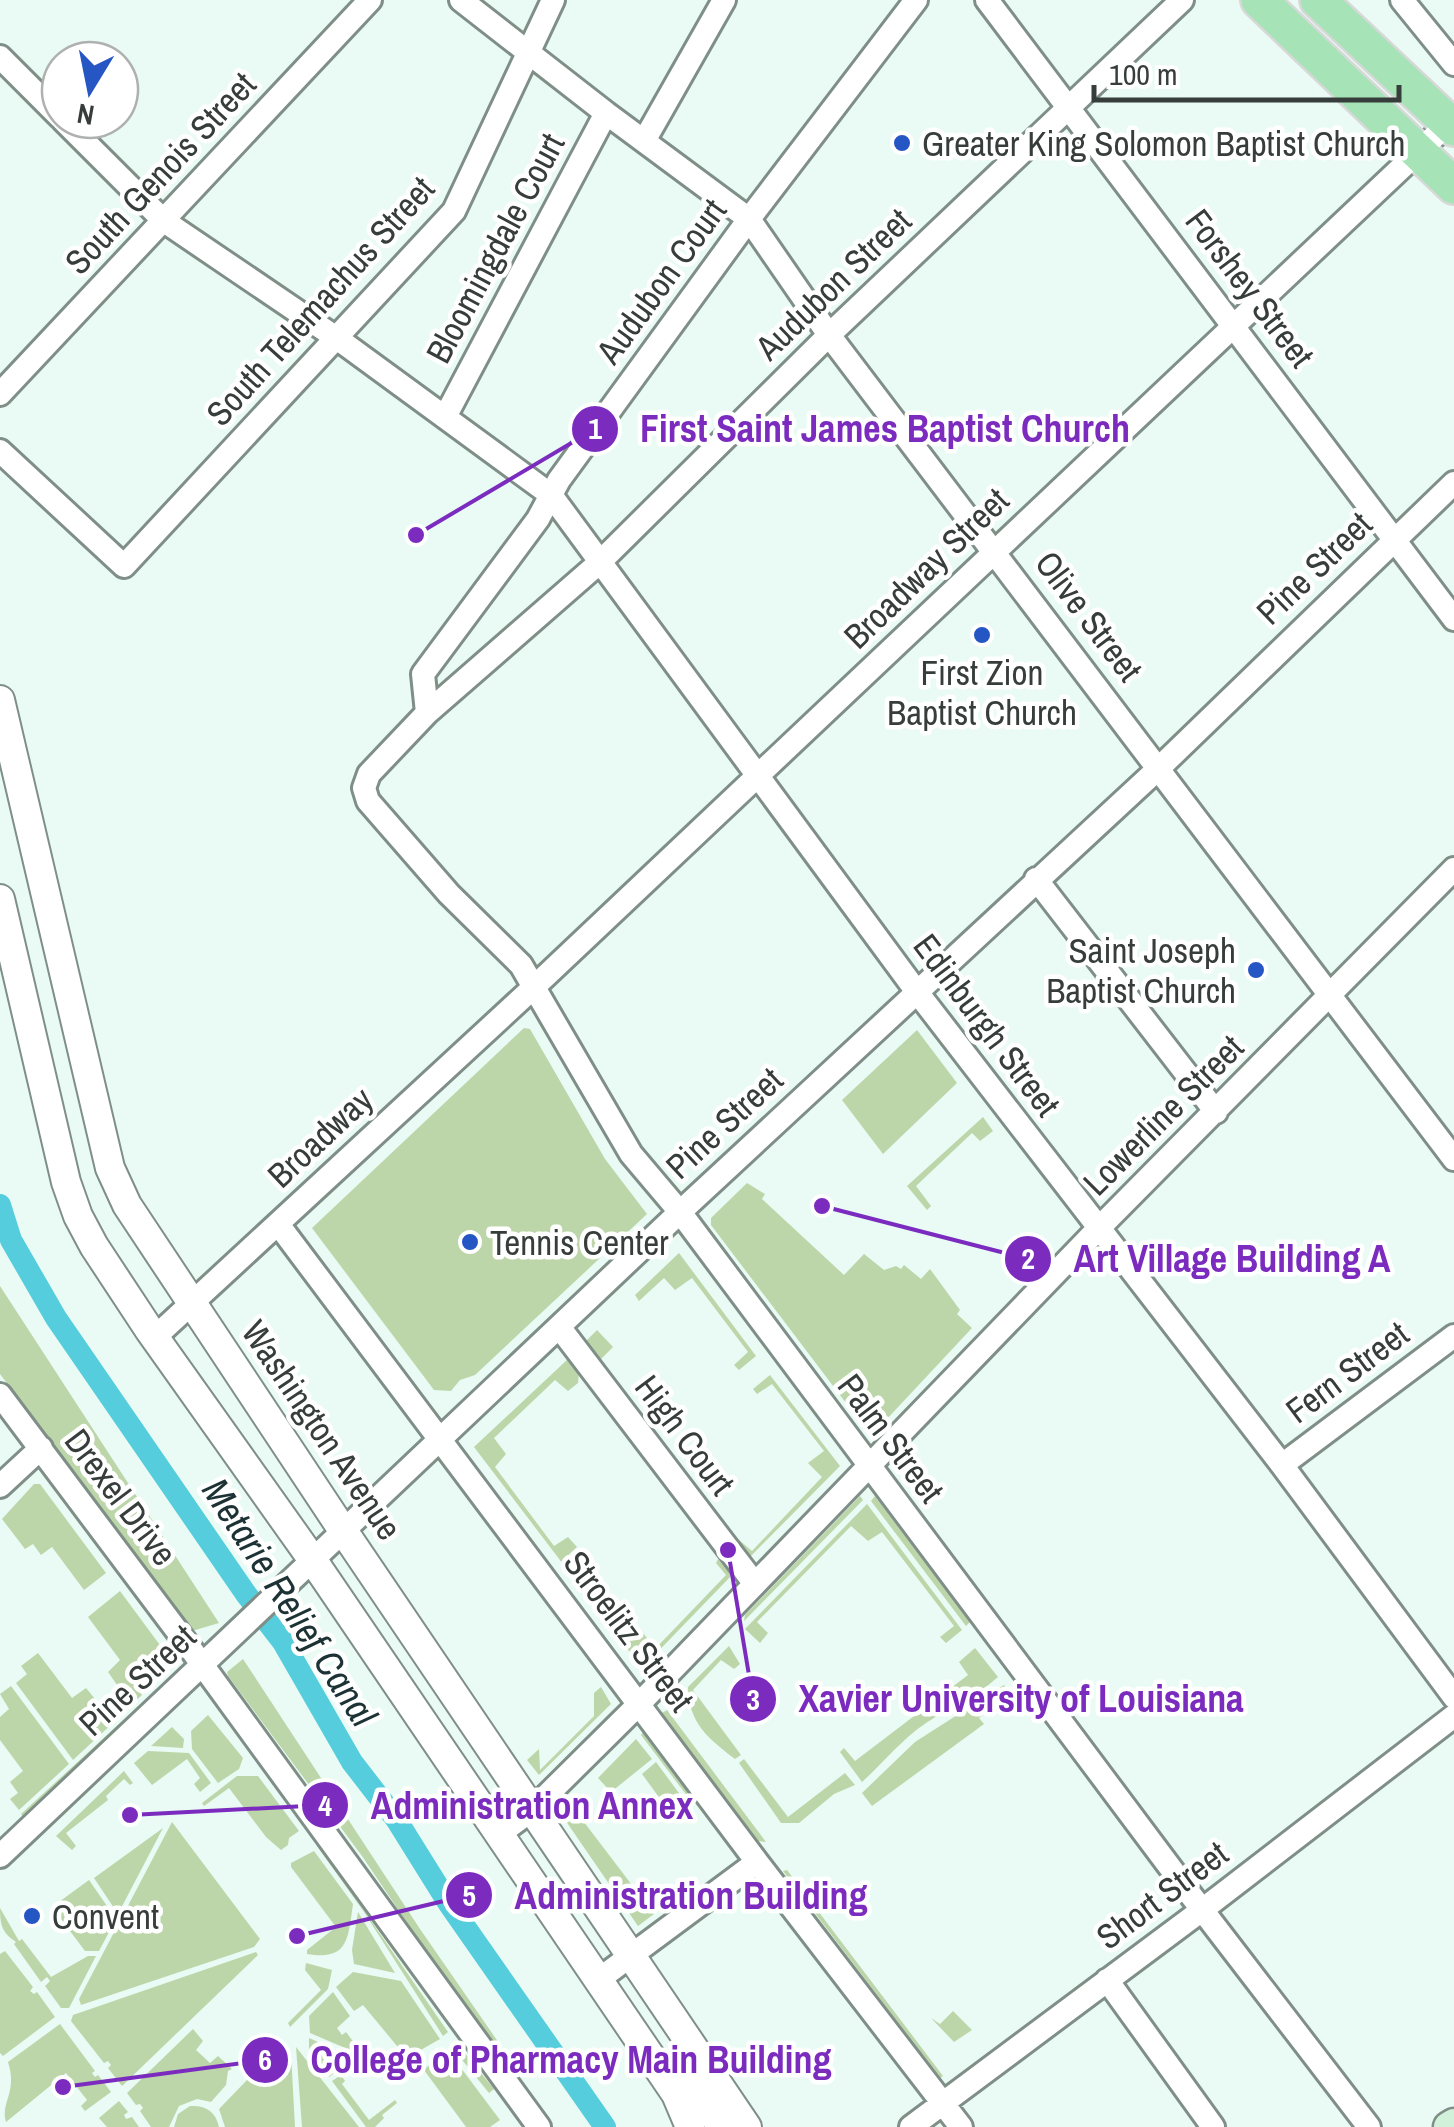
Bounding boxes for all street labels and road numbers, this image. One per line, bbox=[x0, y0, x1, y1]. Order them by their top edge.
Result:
street label: South Genois Street bbox=[54, 62, 266, 284]
street label: Bloomingdale Court bbox=[415, 125, 575, 371]
street label: South Telemachus Street bbox=[195, 166, 445, 436]
street label: Audubon Court bbox=[585, 189, 737, 374]
street label: Audubon Street bbox=[744, 198, 921, 371]
street label: Forshey Street bbox=[1175, 199, 1325, 377]
street label: Broadway Street bbox=[833, 477, 1019, 659]
street label: Pine Street bbox=[1246, 501, 1382, 635]
street label: Olive Street bbox=[1025, 541, 1153, 691]
street label: Edinburgh Street bbox=[903, 924, 1071, 1126]
street label: Lowerline Street bbox=[1072, 1024, 1254, 1206]
street label: Pine Street bbox=[655, 1057, 793, 1189]
street label: Broadway bbox=[257, 1076, 383, 1198]
street label: Fern Street bbox=[1276, 1310, 1418, 1434]
street label: Washington Avenue bbox=[231, 1311, 413, 1549]
street label: Palm Street bbox=[827, 1364, 955, 1512]
street label: High Court bbox=[624, 1365, 746, 1505]
street label: Drexel Drive bbox=[54, 1419, 188, 1575]
street label: Stroelitz Street bbox=[553, 1541, 705, 1721]
street label: Pine Street bbox=[68, 1614, 206, 1746]
street label: Short Street bbox=[1087, 1830, 1237, 1960]

